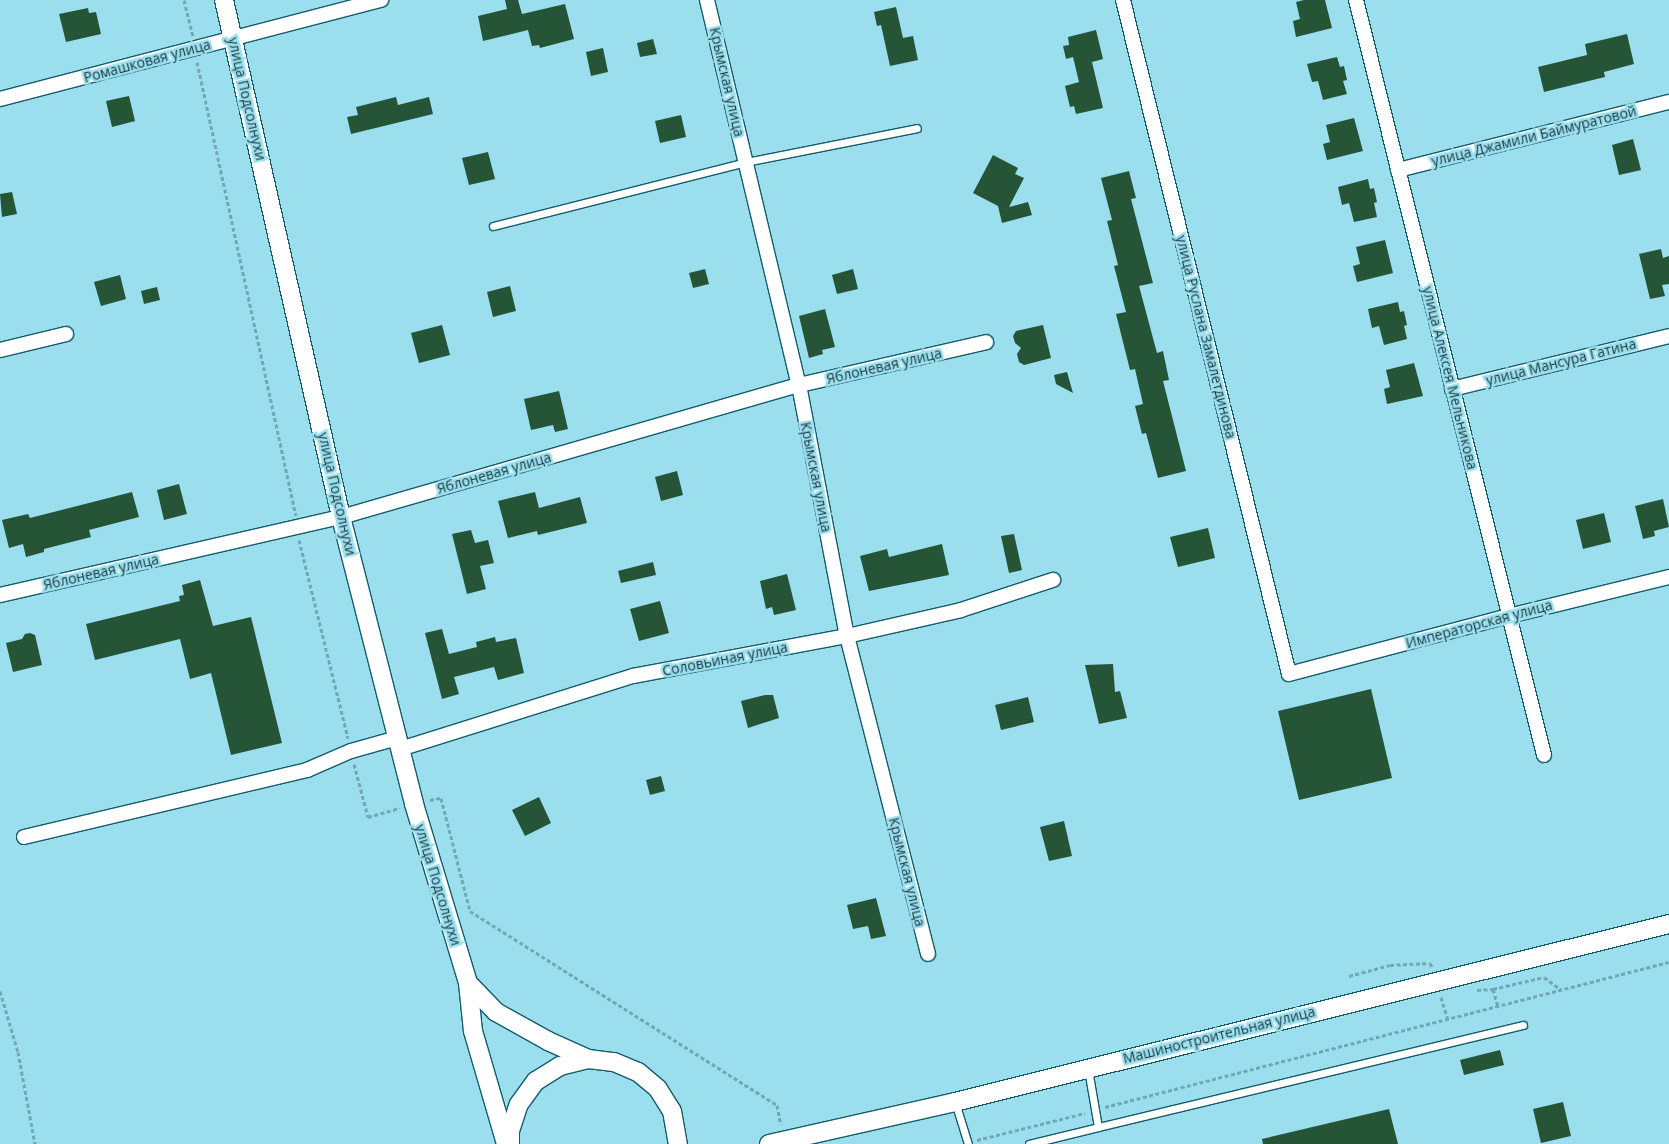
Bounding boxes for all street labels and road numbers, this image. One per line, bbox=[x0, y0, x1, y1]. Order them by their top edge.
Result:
street label: Крымская улица bbox=[706, 26, 748, 138]
street label: Ромашковая улица bbox=[82, 36, 212, 86]
street label: улица Подсолнухи bbox=[225, 36, 269, 162]
street label: улица Джамили Баймуратовой bbox=[1430, 102, 1638, 170]
street label: улица Руслана Замалетдинова bbox=[1173, 234, 1239, 440]
street label: улица Алексея Мельникова bbox=[1419, 285, 1481, 471]
street label: улица Мансура Гатина bbox=[1484, 335, 1638, 389]
street label: Яблоневая улица bbox=[825, 345, 943, 387]
street label: Крымская улица bbox=[797, 421, 835, 533]
street label: улица Подсолнухи bbox=[315, 431, 359, 557]
street label: Яблоневая улица bbox=[435, 449, 553, 497]
street label: Яблоневая улица bbox=[42, 551, 160, 593]
street label: Императорская улица bbox=[1404, 596, 1554, 652]
street label: Соловьиная улица bbox=[661, 639, 789, 679]
street label: Крымская улица bbox=[885, 816, 929, 928]
street label: улица Подсолнухи bbox=[412, 822, 464, 948]
street label: Машиностроительная улица bbox=[1121, 1003, 1317, 1067]

